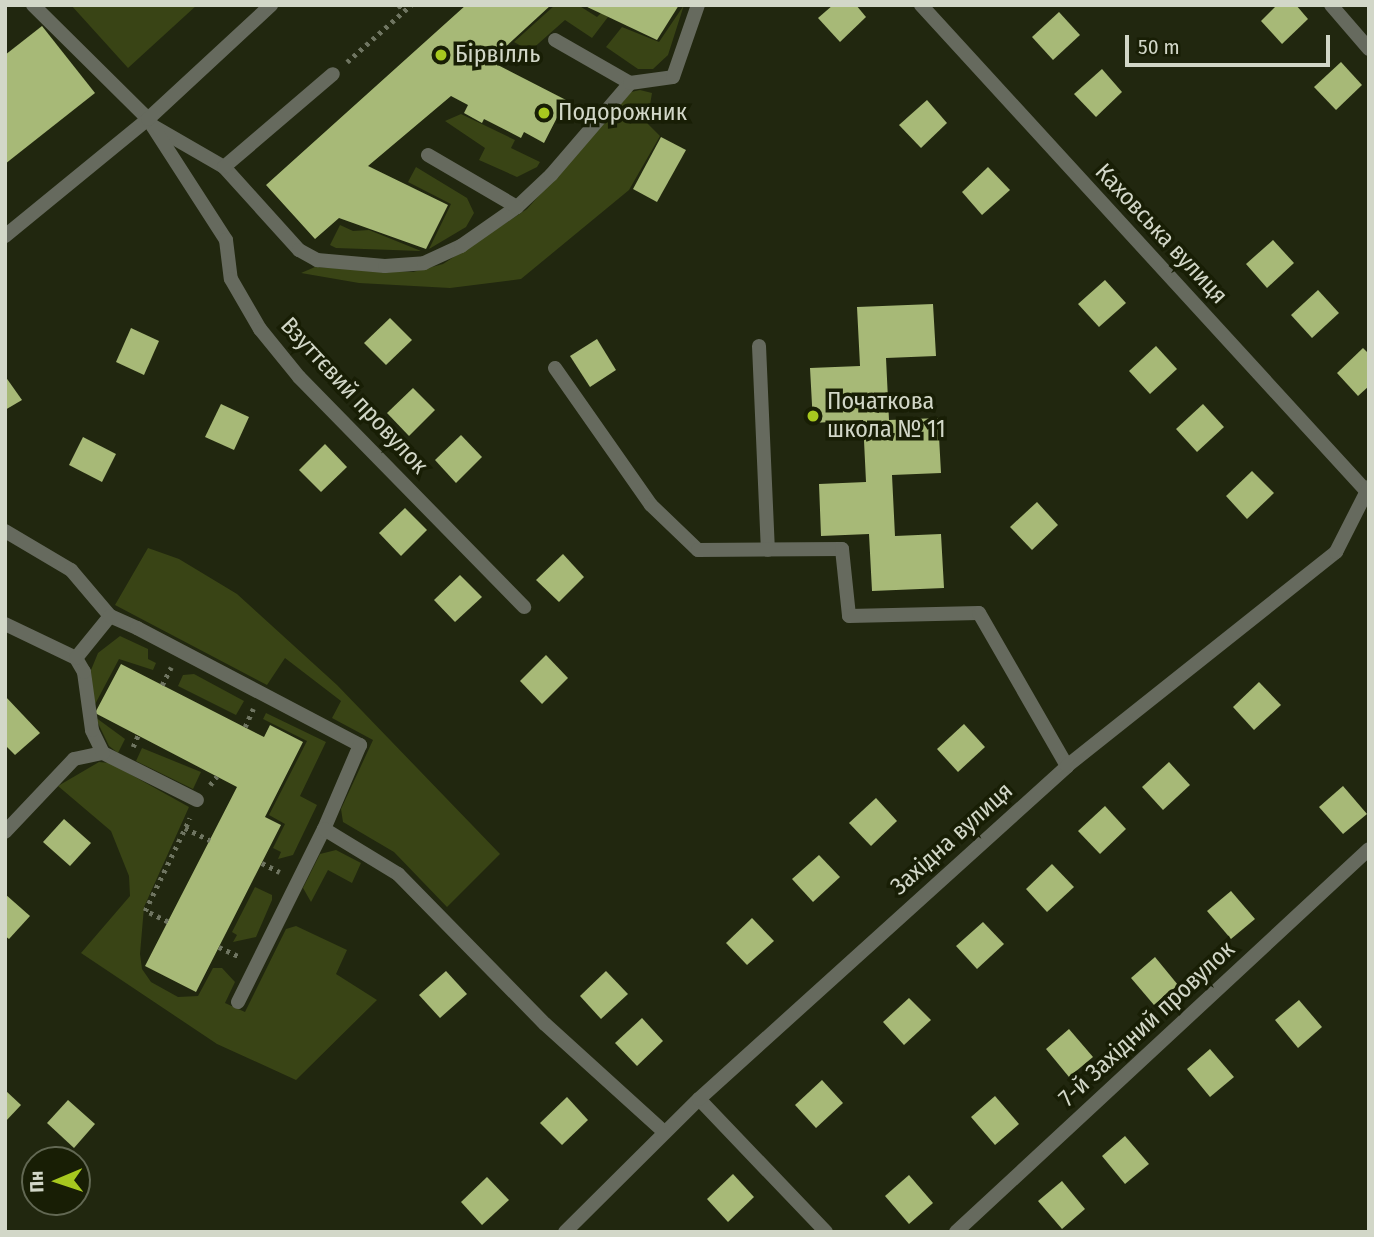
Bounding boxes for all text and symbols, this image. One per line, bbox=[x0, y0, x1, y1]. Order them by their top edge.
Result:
scale bar bbox=[1129, 21, 1334, 65]
text: 50 m bbox=[1138, 34, 1180, 60]
place label: Бірвілль bbox=[455, 41, 540, 69]
marker: Бірвілль bbox=[433, 47, 449, 63]
place label: Подорожник bbox=[558, 99, 687, 127]
marker: Подорожник bbox=[536, 105, 552, 121]
street label: Каховська вулиця bbox=[1089, 158, 1233, 310]
street label: Взуттєвий провулок bbox=[274, 312, 434, 480]
place label: Початкова школа № 11 bbox=[827, 388, 945, 444]
marker: Початкова школа № 11 bbox=[805, 408, 821, 424]
street label: Західна вулиця bbox=[885, 777, 1019, 901]
street label: 7-й Західний провулок bbox=[1053, 935, 1241, 1113]
north arrow bbox=[21, 1146, 91, 1216]
text: Пн bbox=[25, 1171, 48, 1193]

